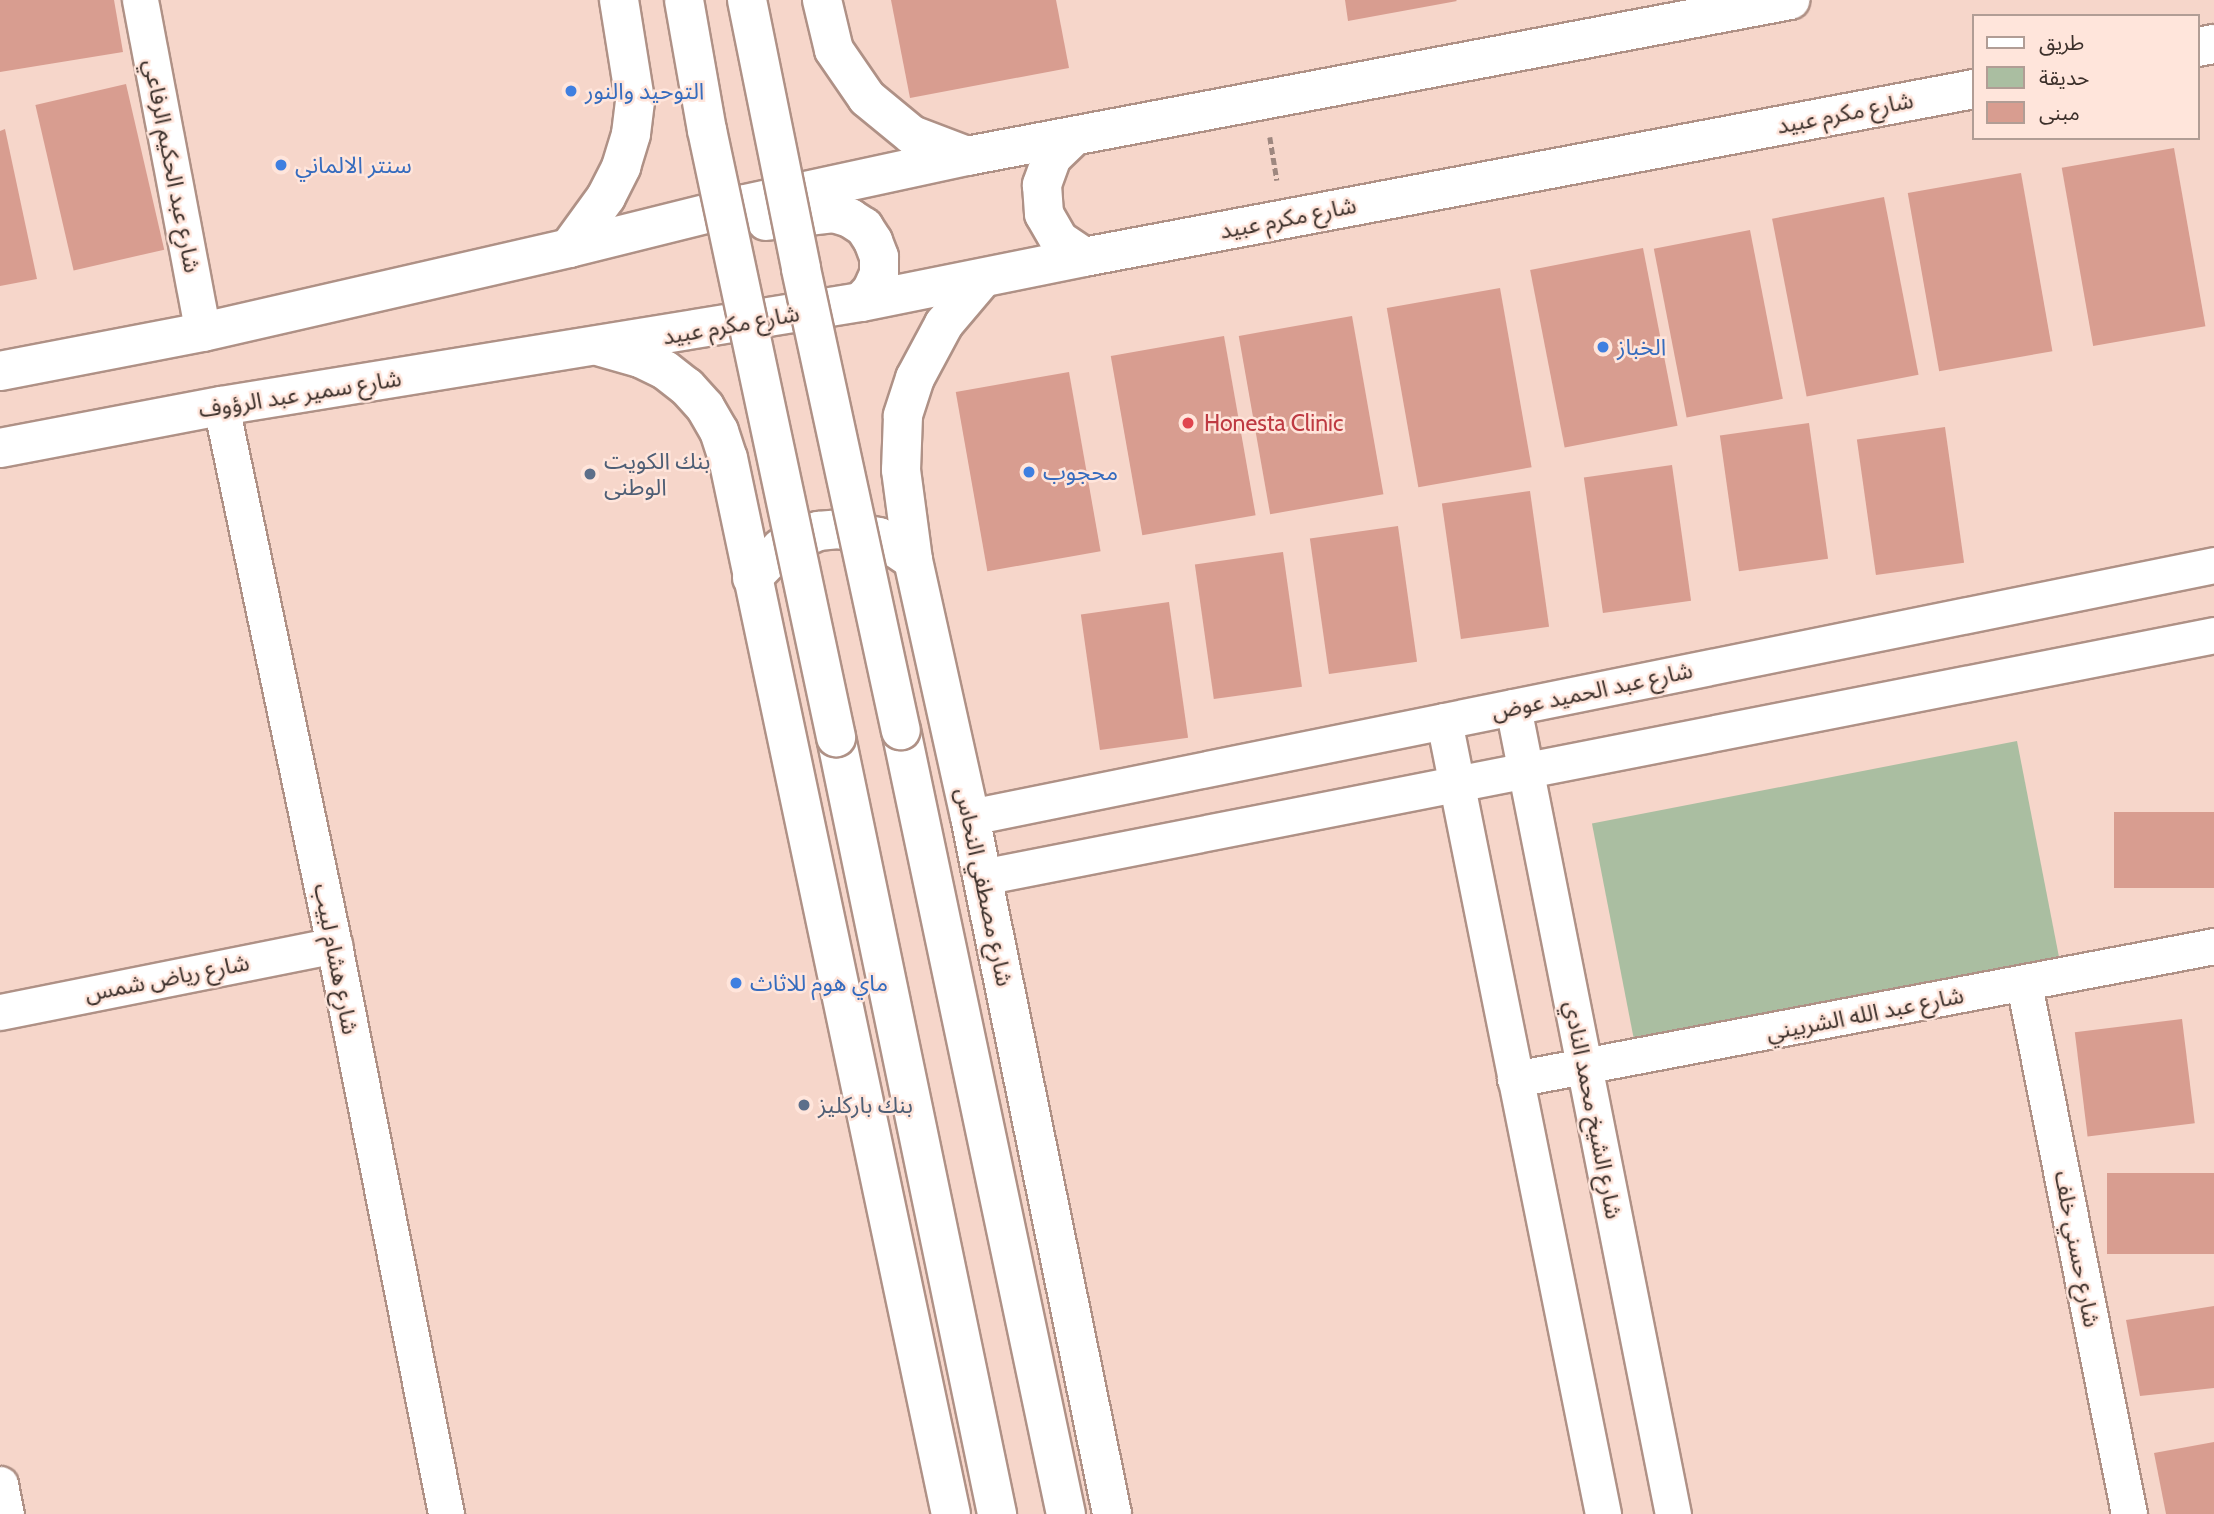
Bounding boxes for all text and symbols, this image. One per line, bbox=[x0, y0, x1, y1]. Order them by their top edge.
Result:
legend bbox=[1972, 14, 2200, 140]
text: طريق bbox=[2039, 30, 2084, 55]
street label: شارع عبد الحكيم الرفاعي bbox=[138, 57, 206, 275]
text: حديقة bbox=[2039, 65, 2089, 90]
place label: التوحيد والنور bbox=[585, 77, 704, 105]
marker: التوحيد والنور bbox=[563, 83, 579, 99]
street label: شارع مكرم عبيد bbox=[1774, 86, 1916, 140]
text: مبنى bbox=[2039, 100, 2080, 125]
place label: سنتر الالماني bbox=[295, 151, 412, 179]
marker: سنتر الالماني bbox=[273, 157, 289, 173]
street label: شارع مكرم عبيد bbox=[1217, 191, 1359, 245]
street label: شارع مكرم عبيد bbox=[660, 299, 802, 351]
place label: الخباز bbox=[1617, 333, 1666, 361]
marker: الخباز bbox=[1595, 339, 1611, 355]
street label: شارع سمير عبد الرؤوف bbox=[197, 364, 403, 424]
place label: Honesta Clinic bbox=[1204, 409, 1343, 437]
marker: Honesta Clinic bbox=[1178, 413, 1198, 433]
place label: بنك الكويت الوطنى bbox=[604, 447, 710, 501]
place label: محجوب bbox=[1043, 458, 1118, 486]
marker: محجوب bbox=[1021, 464, 1037, 480]
marker: بنك الكويت الوطنى bbox=[582, 466, 598, 482]
street label: شارع عبد الحميد عوض bbox=[1489, 656, 1695, 726]
street label: شارع مصطفي النحاس bbox=[949, 785, 1019, 989]
street label: شارع هشام لبيب bbox=[308, 881, 364, 1037]
street label: شارع رياض شمس bbox=[82, 949, 252, 1007]
place label: ماي هوم للاثاث bbox=[750, 969, 888, 997]
marker: ماي هوم للاثاث bbox=[728, 975, 744, 991]
street label: شارع عبد الله الشربيني bbox=[1764, 981, 1966, 1047]
street label: شارع الشيخ محمد النادي bbox=[1558, 999, 1628, 1221]
place label: بنك باركليز bbox=[818, 1091, 913, 1119]
marker: بنك باركليز bbox=[796, 1097, 812, 1113]
street label: شارع حسني خلف bbox=[2048, 1168, 2106, 1330]

